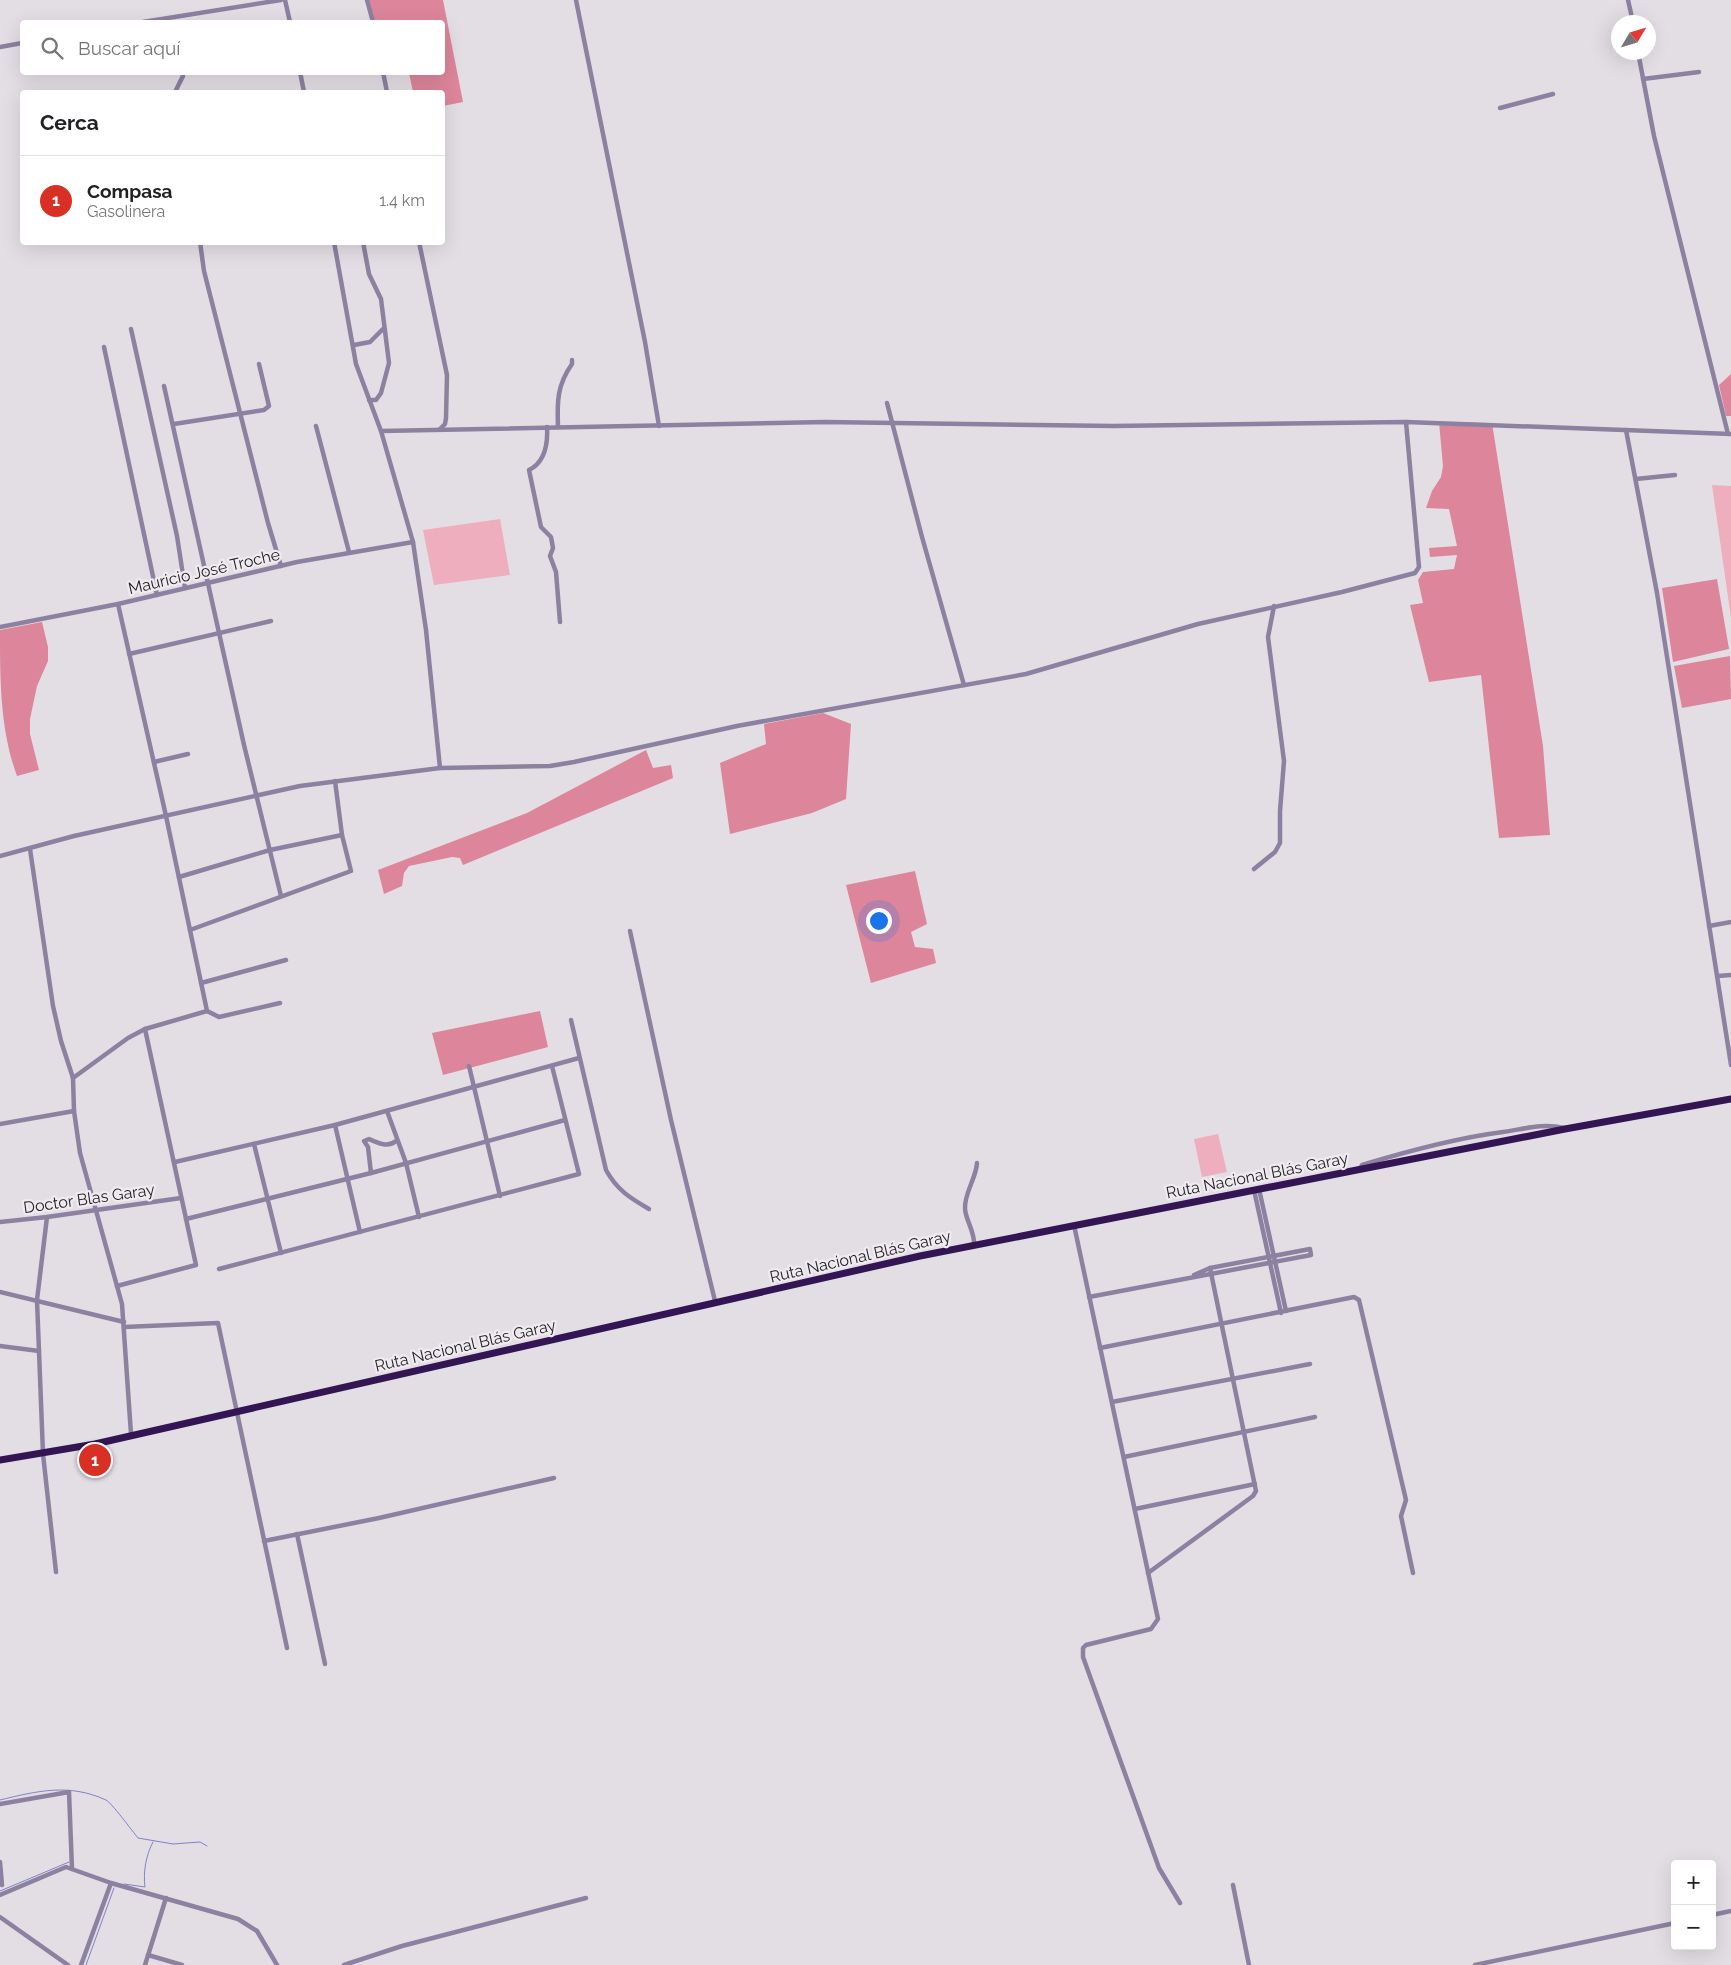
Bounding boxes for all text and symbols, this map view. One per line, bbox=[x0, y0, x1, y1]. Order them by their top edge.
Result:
north arrow bbox=[1611, 15, 1656, 60]
search box bbox=[20, 20, 445, 75]
icon: search bbox=[38, 34, 66, 62]
text: Buscar aquí bbox=[78, 37, 180, 59]
text: Cerca bbox=[40, 110, 99, 135]
text: Compasa bbox=[87, 180, 172, 202]
text: 1 bbox=[52, 191, 60, 210]
text: 1.4 km bbox=[379, 191, 425, 210]
text: Gasolinera bbox=[87, 202, 165, 221]
street label: Mauricio José Troche bbox=[126, 545, 282, 598]
your location bbox=[866, 908, 892, 934]
street label: Ruta Nacional Blás Garay bbox=[1164, 1148, 1350, 1202]
street label: Doctor Blas Garay bbox=[22, 1180, 156, 1217]
street label: Ruta Nacional Blás Garay bbox=[768, 1226, 953, 1287]
street label: Ruta Nacional Blás Garay bbox=[373, 1315, 558, 1376]
pin: 1 bbox=[79, 1441, 111, 1479]
map controls bbox=[1671, 1860, 1716, 1950]
button: + bbox=[1671, 1860, 1716, 1905]
button: − bbox=[1671, 1905, 1716, 1950]

